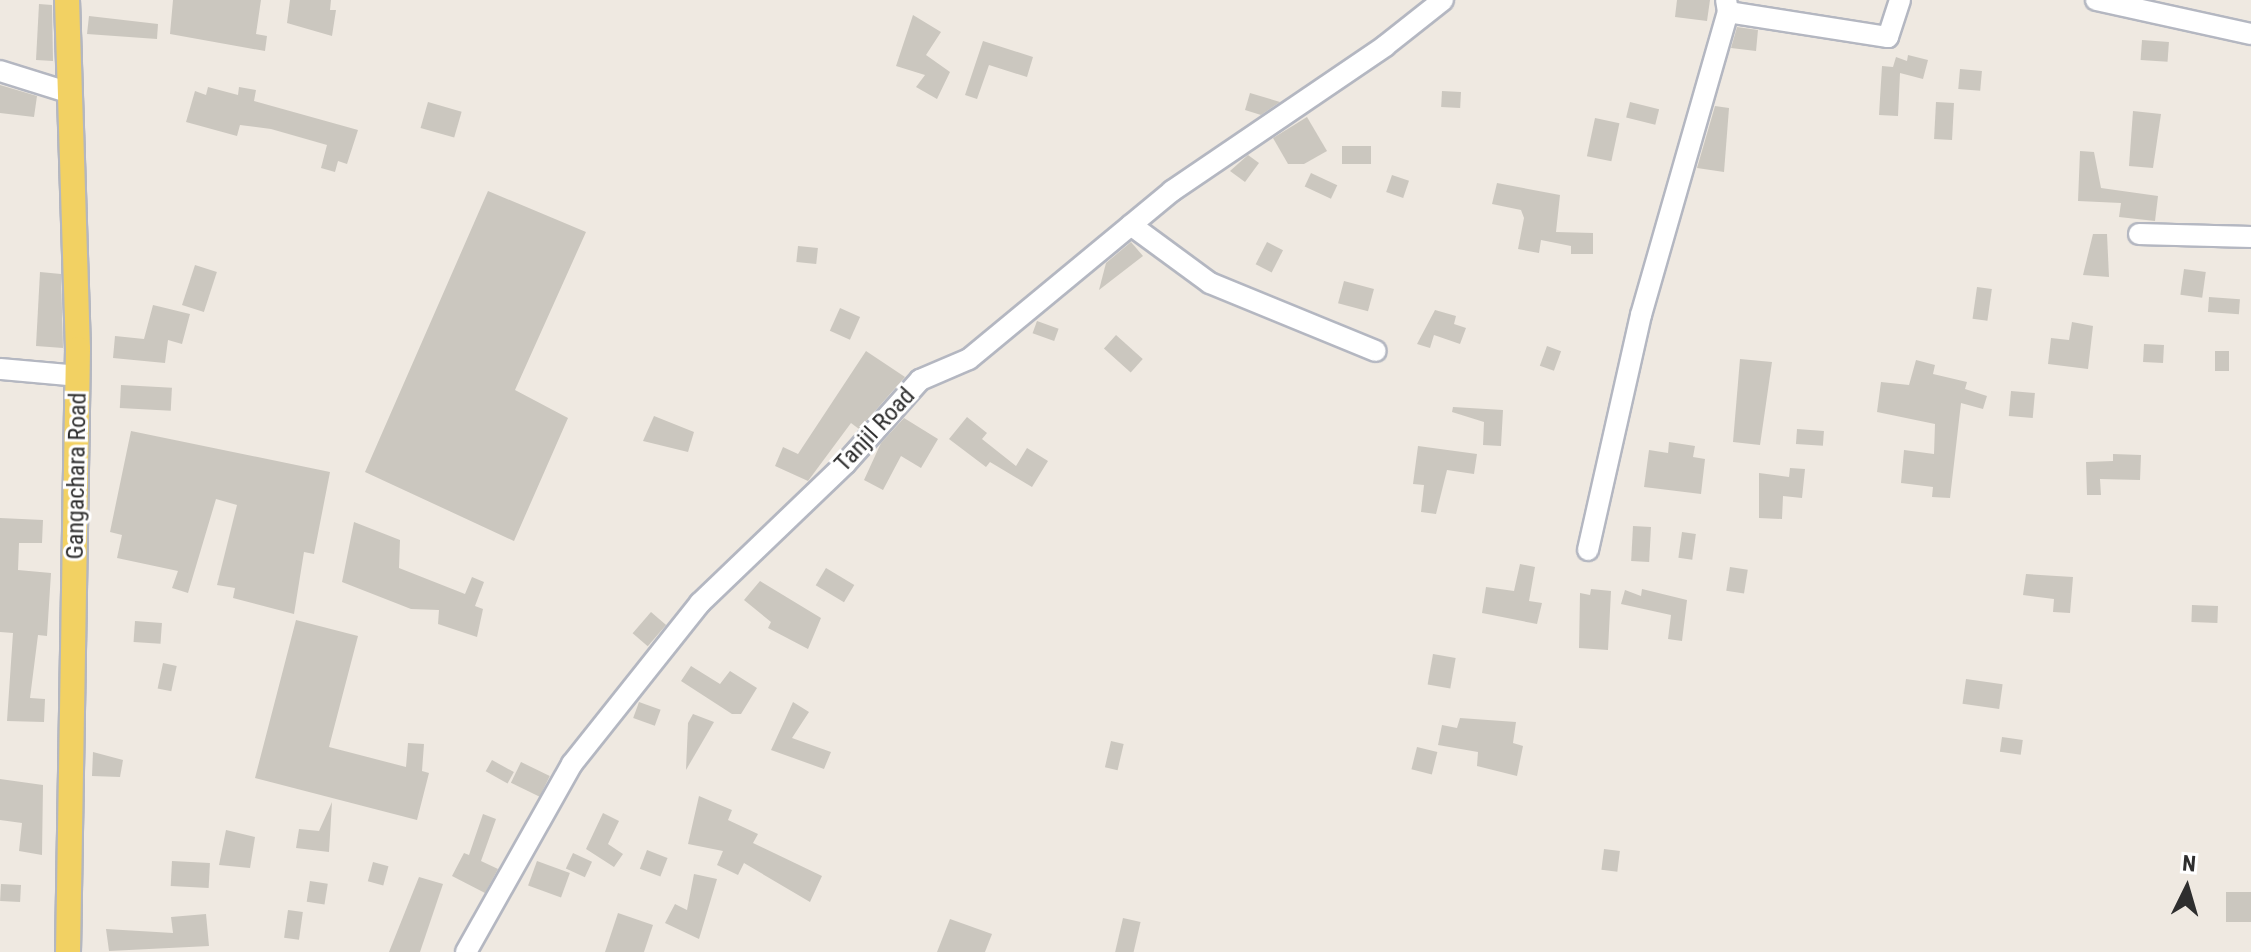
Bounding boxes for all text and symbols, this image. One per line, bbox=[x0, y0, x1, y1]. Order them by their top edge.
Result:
street label: Tanjil Road bbox=[829, 382, 921, 478]
street label: Gangachara Road bbox=[61, 392, 93, 560]
north arrow bbox=[2147, 848, 2227, 928]
text: N bbox=[2181, 851, 2197, 877]

